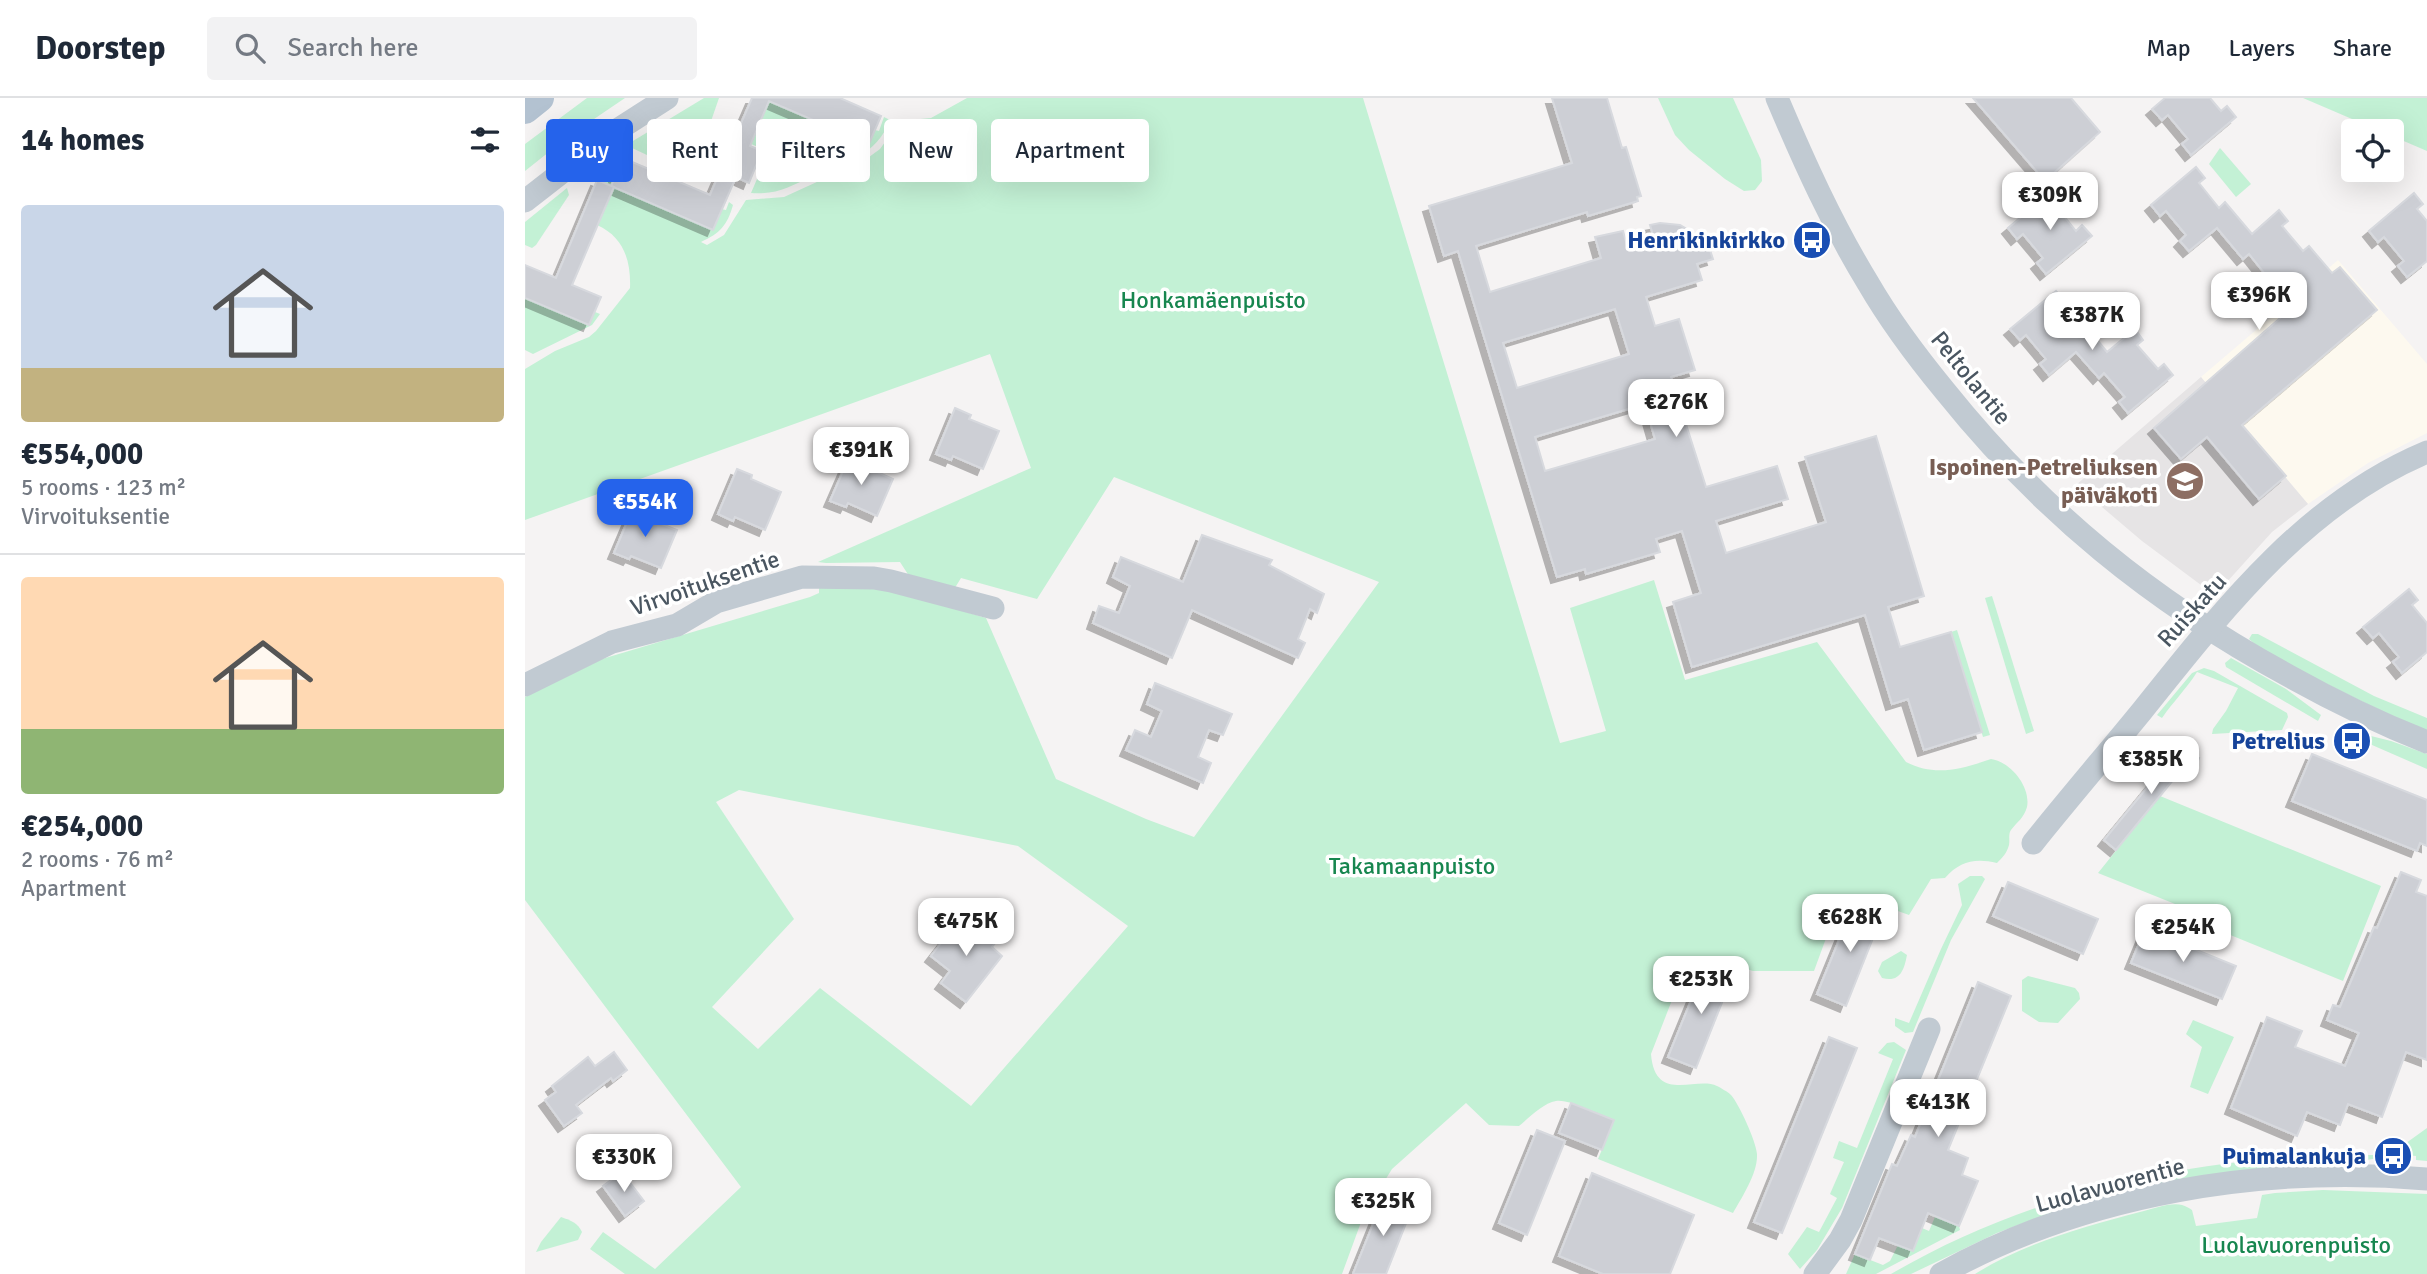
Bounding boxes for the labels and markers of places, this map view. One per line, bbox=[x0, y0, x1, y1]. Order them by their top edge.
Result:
pin: €309K bbox=[2001, 172, 2099, 232]
bus stop icon: Henrikinkirkko bbox=[1791, 219, 1833, 261]
place label: Henrikinkirkko bbox=[1627, 225, 1785, 255]
pin: €396K bbox=[2210, 272, 2308, 332]
pin: €387K bbox=[2043, 292, 2141, 352]
pin: €276K bbox=[1627, 380, 1725, 439]
pin: €391K bbox=[812, 428, 910, 487]
place label: Ispoinen-Petreliuksen päiväkoti bbox=[1929, 452, 2158, 510]
school or university icon: Ispoinen-Petreliuksen päiväkoti bbox=[2164, 460, 2206, 502]
pin: €554K bbox=[596, 480, 694, 539]
bus stop icon: Petrelius bbox=[2331, 720, 2373, 762]
place label: Petrelius bbox=[2231, 726, 2325, 756]
pin: €385K bbox=[2102, 736, 2200, 796]
pin: €628K bbox=[1801, 894, 1899, 954]
pin: €475K bbox=[917, 898, 1015, 958]
pin: €254K bbox=[2134, 904, 2232, 964]
pin: €253K bbox=[1652, 956, 1750, 1016]
pin: €413K bbox=[1889, 1080, 1987, 1139]
pin: €330K bbox=[575, 1134, 673, 1194]
bus stop icon: Puimalankuja bbox=[2372, 1135, 2414, 1177]
place label: Puimalankuja bbox=[2222, 1141, 2366, 1171]
pin: €325K bbox=[1334, 1178, 1432, 1238]

